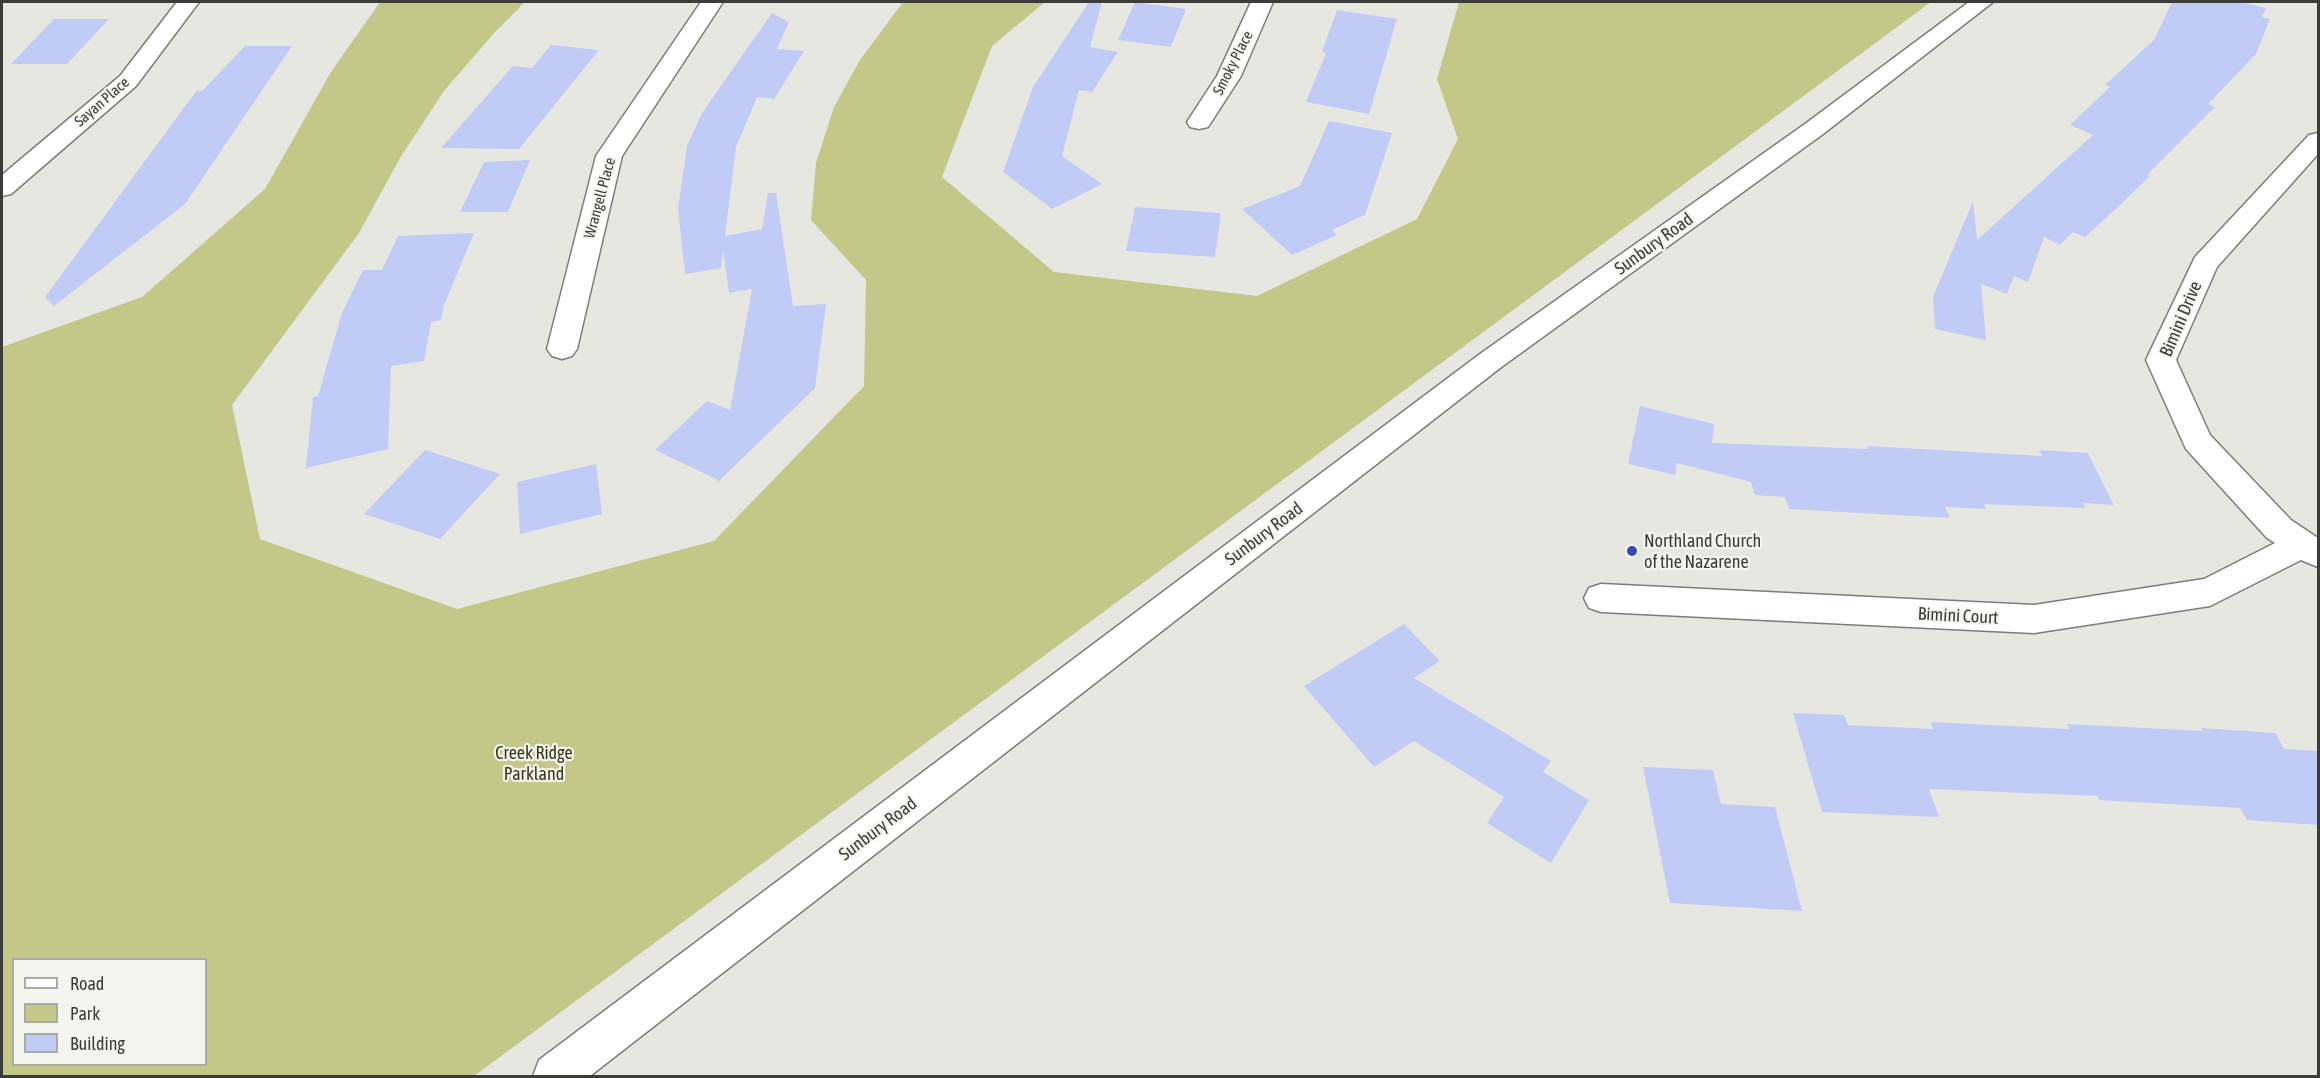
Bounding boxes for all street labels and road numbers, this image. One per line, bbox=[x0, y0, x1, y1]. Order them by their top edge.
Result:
street label: Smoky Place bbox=[1209, 28, 1257, 98]
street label: Sayan Place bbox=[71, 73, 133, 131]
street label: Wrangell Place bbox=[581, 156, 619, 240]
street label: Sunbury Road bbox=[1611, 208, 1697, 280]
street label: Bimini Drive bbox=[2155, 278, 2207, 360]
street label: Sunbury Road bbox=[1221, 498, 1307, 570]
street label: Bimini Court bbox=[1917, 603, 1999, 629]
street label: Sunbury Road bbox=[835, 793, 921, 865]

